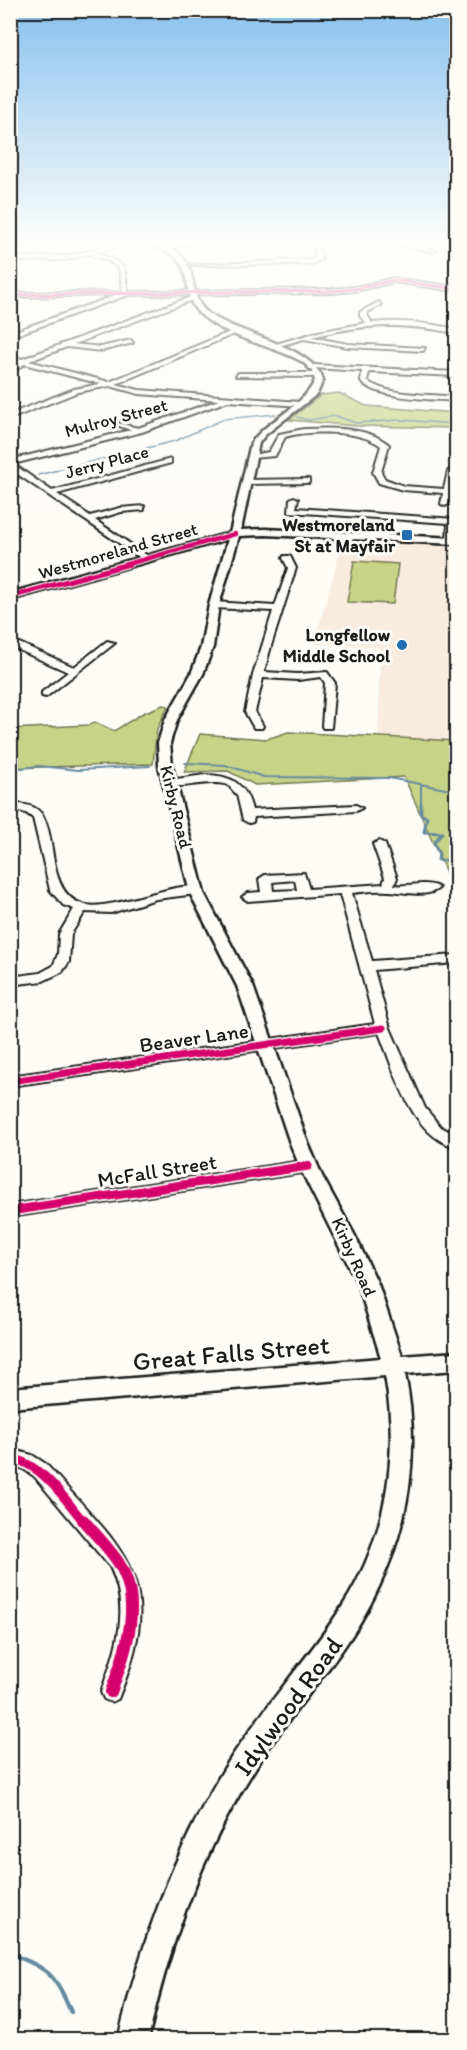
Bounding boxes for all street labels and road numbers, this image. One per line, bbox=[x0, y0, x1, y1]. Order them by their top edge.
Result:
street label: Mulroy Street bbox=[62, 394, 170, 442]
street label: Jerry Place bbox=[63, 440, 151, 484]
street label: Westmoreland Street bbox=[36, 518, 200, 584]
street label: Kirby Road bbox=[155, 763, 197, 851]
street label: Beaver Lane bbox=[138, 1017, 250, 1058]
street label: McFall Street bbox=[96, 1149, 218, 1192]
street label: Kirby Road bbox=[327, 1214, 381, 1300]
street label: Great Falls Street bbox=[131, 1328, 331, 1378]
street label: Idylwood Road bbox=[227, 1630, 349, 1782]

